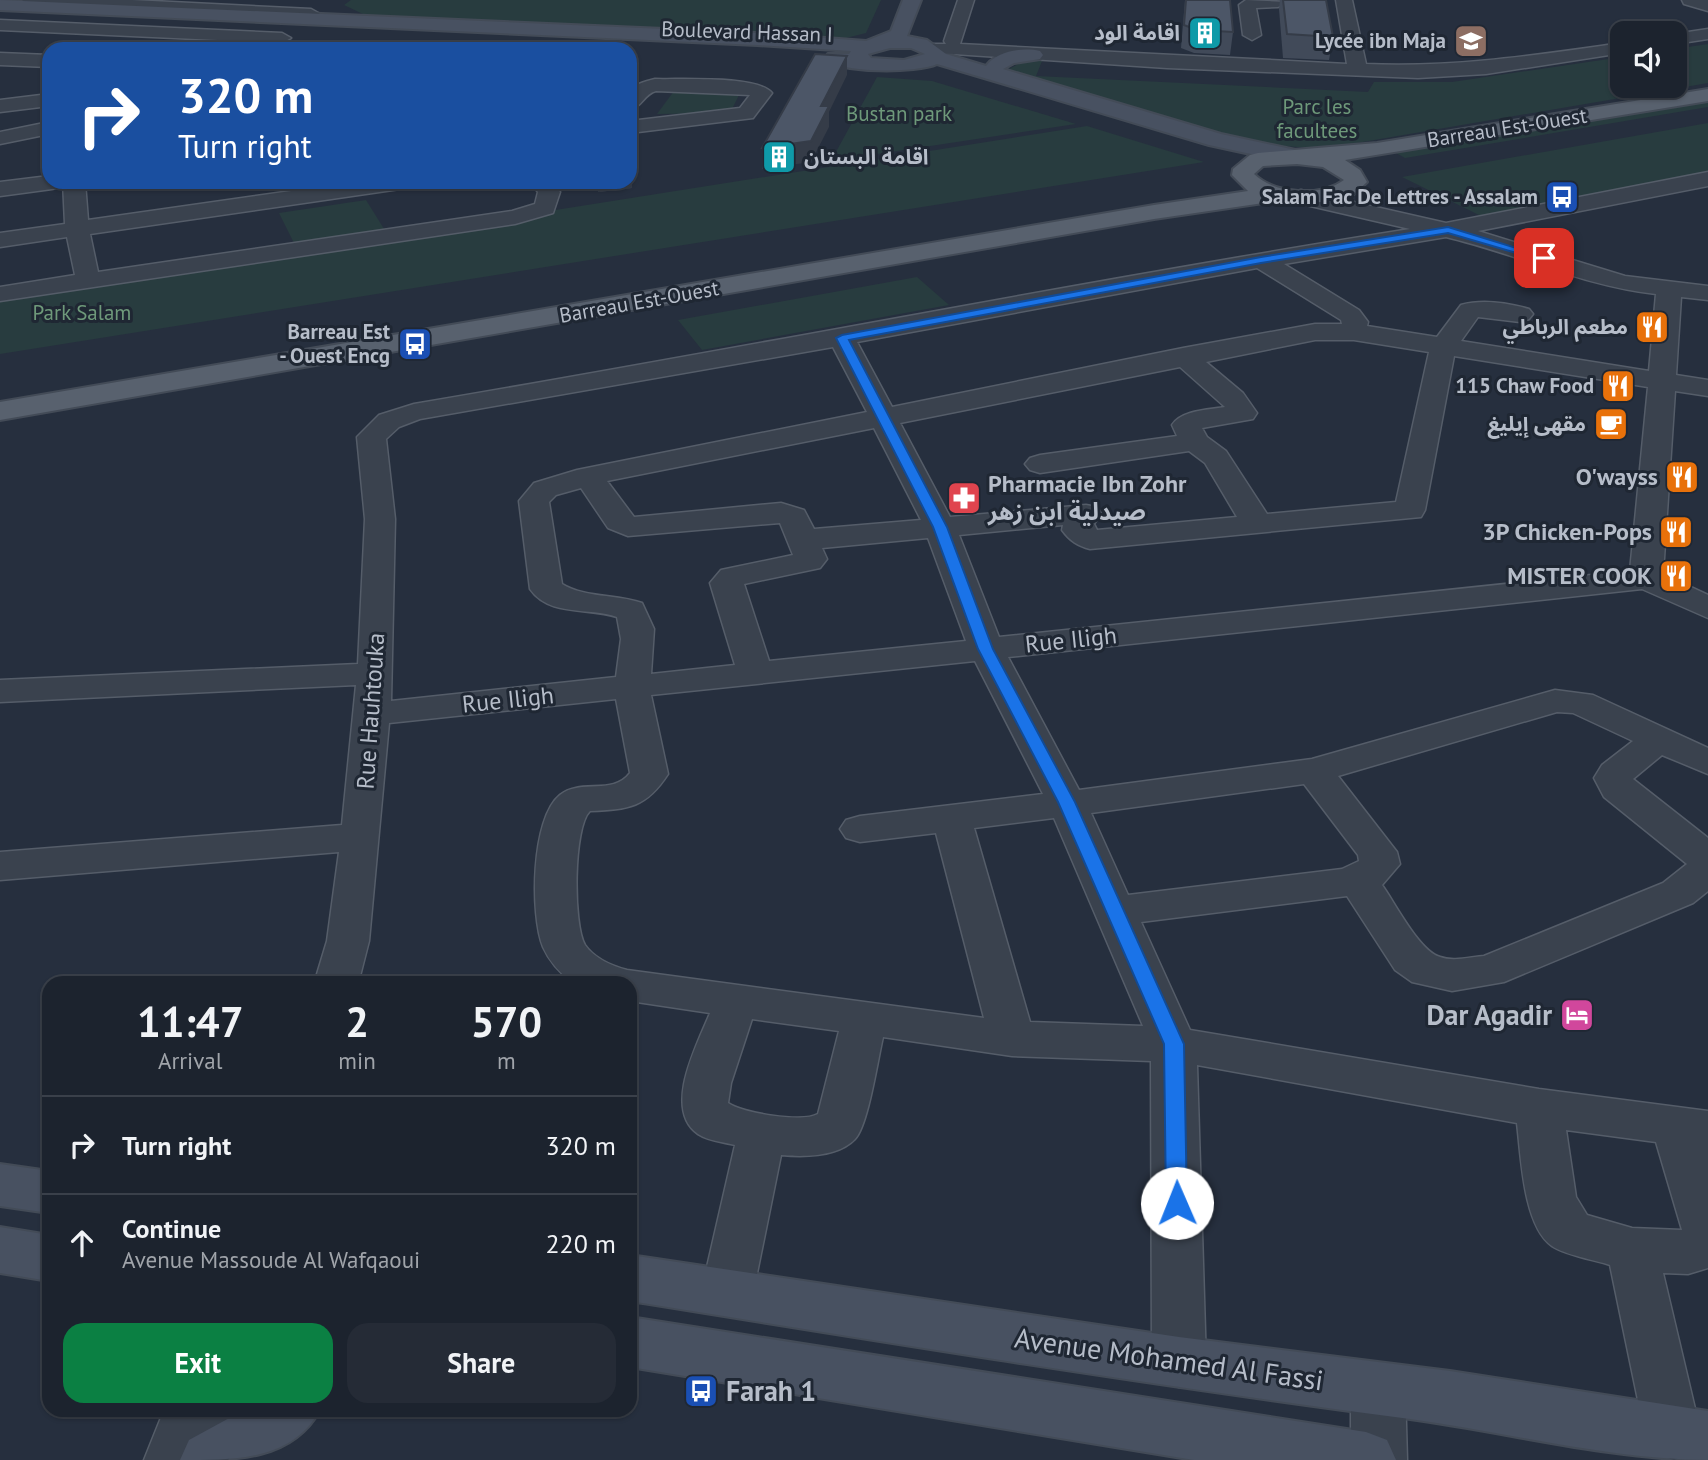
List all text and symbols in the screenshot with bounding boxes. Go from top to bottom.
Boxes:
building icon: اقامة الود [1186,14,1224,52]
street label: Boulevard Hassan I [661,15,833,48]
place label: اقامة الود [1094,19,1180,46]
map controls [1610,21,1687,98]
button: sound [1610,21,1687,98]
school or university icon: Lycée ibn Maja [1452,22,1490,60]
place label: Lycée ibn Maja [1315,27,1446,54]
text: 320 m [178,63,313,127]
icon: right [63,70,154,161]
park label: Parc les facultees [1277,93,1357,144]
park label: Bustan park [846,100,952,127]
street label: Barreau Est-Ouest [1425,102,1589,153]
text: Turn right [178,125,312,167]
building icon: اقامة البستان [760,138,798,176]
place label: اقامة البستان [804,143,929,170]
bus stop icon: Salam Fac De Lettres - Assalam [1543,178,1581,216]
place label: Salam Fac De Lettres - Assalam [1262,183,1538,210]
pin [1514,228,1574,288]
icon: arrive [1525,239,1563,277]
street label: Barreau Est-Ouest [557,274,721,329]
park label: Park Salam [33,299,131,326]
restaurant icon: مطعم الرباطي [1633,308,1671,346]
place label: مطعم الرباطي [1503,313,1628,344]
place label: Barreau Est - Ouest Encg [279,318,391,369]
bus stop icon: Barreau Est - Ouest Encg [396,325,434,363]
restaurant icon: 115 Chaw Food [1599,367,1637,405]
place label: 115 Chaw Food [1455,372,1594,399]
cafe icon: مقهى إيليغ [1592,405,1630,443]
place label: مقهى إيليغ [1488,410,1586,439]
restaurant icon: O'wayss [1663,458,1701,496]
place label: O'wayss [1576,461,1658,492]
place label: Pharmacie Ibn Zohr صيدلية ابن زهر [987,468,1187,527]
pharmacy icon: Pharmacie Ibn Zohr صيدلية ابن زهر [945,479,983,517]
restaurant icon: 3P Chicken-Pops [1657,513,1695,551]
place label: 3P Chicken-Pops [1482,516,1652,547]
restaurant icon: MISTER COOK [1657,557,1695,595]
place label: MISTER COOK [1507,560,1652,591]
street label: Rue Iligh [1024,619,1118,660]
street label: Rue Hauhtouka [350,632,391,790]
street label: Rue Iligh [461,679,555,720]
text: 11:47 [137,994,243,1049]
text: 2 [345,994,369,1049]
text: 570 [471,994,542,1049]
place label: Dar Agadir [1426,996,1552,1033]
hotel icon: Dar Agadir [1558,996,1596,1034]
text: Arrival [158,1046,222,1075]
text: min [338,1046,376,1075]
text: m [497,1046,516,1075]
icon: right [63,1126,101,1164]
text: Turn right [122,1129,231,1162]
text: 320 m [545,1129,616,1162]
position arrow [1140,1166,1214,1240]
text: Continue [122,1212,221,1245]
icon: ahead [63,1224,101,1262]
text: 220 m [545,1227,616,1260]
text: Avenue Massoude Al Wafqaoui [122,1245,420,1274]
street label: Avenue Mohamed Al Fassi [1012,1319,1326,1398]
button: Exit [63,1323,333,1403]
button: Share [347,1323,616,1403]
bus stop icon: Farah 1 [682,1372,720,1410]
place label: Farah 1 [726,1372,816,1409]

